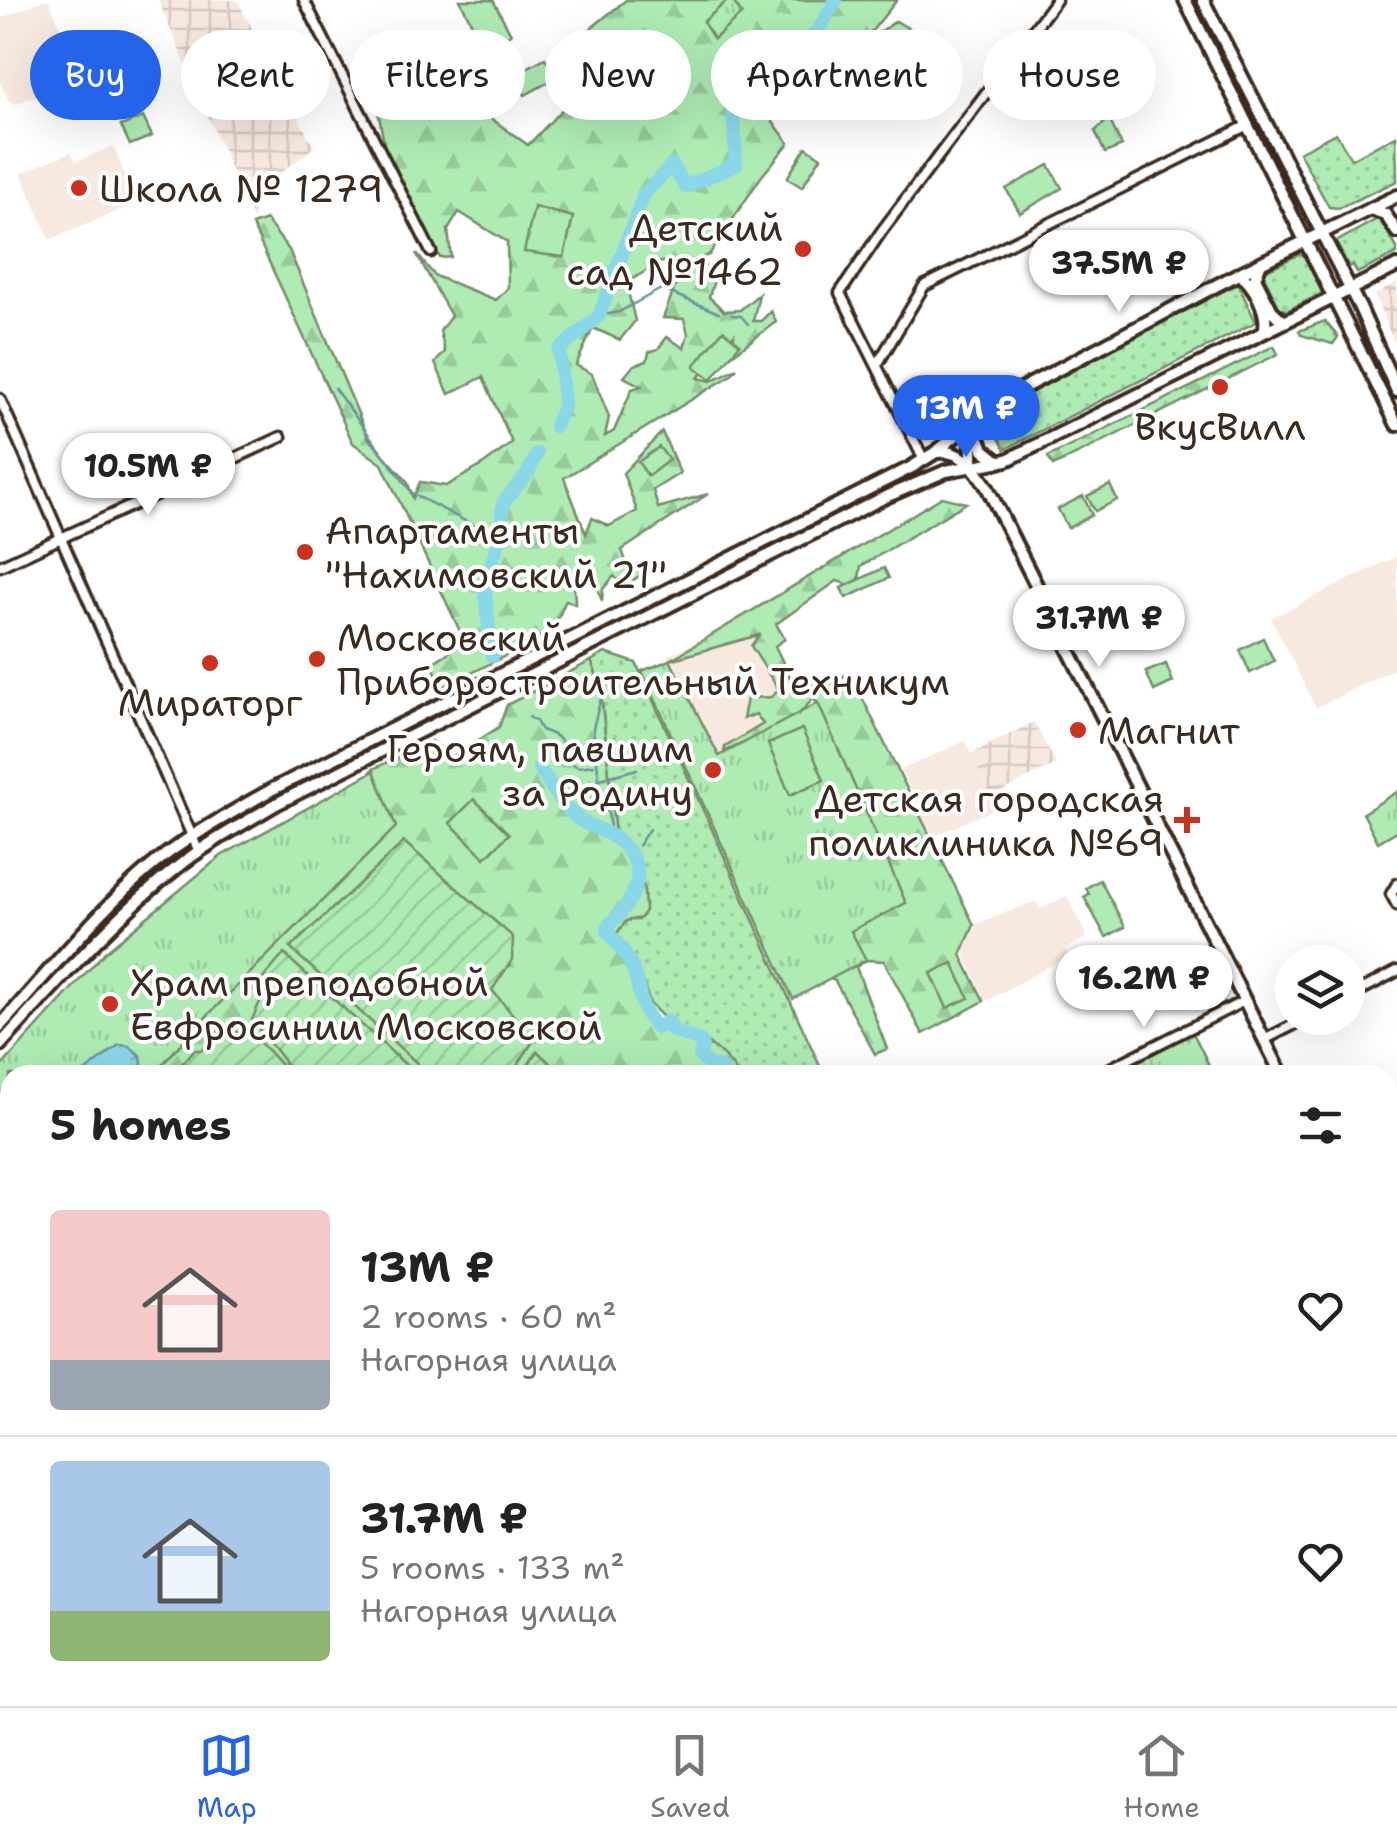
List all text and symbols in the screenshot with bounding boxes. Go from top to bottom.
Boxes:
chip: Buy [30,30,161,120]
chip: Rent [181,30,330,120]
chip: Filters [350,30,525,120]
chip: New [545,30,691,120]
chip: Apartment [711,30,963,120]
chip: House [983,30,1156,120]
place label: Школа № 1279 [99,163,384,214]
marker: Школа № 1279 [68,177,90,199]
place label: Детский сад №1462 [566,202,783,297]
pin: 37.5M ₽ [1027,230,1211,315]
marker: Детский сад №1462 [792,238,814,260]
text: 37.5M ₽ [1051,241,1187,284]
pin: 13M ₽ [896,375,1036,460]
marker: ВкусВилл [1209,376,1231,398]
text: 13M ₽ [915,386,1017,429]
place label: ВкусВилл [1134,401,1306,452]
pin: 10.5M ₽ [56,433,240,518]
text: 10.5M ₽ [83,444,213,487]
place label: Апартаменты "Нахимовский 21" [325,505,667,600]
marker: Апартаменты "Нахимовский 21" [294,541,316,563]
pin: 31.7M ₽ [1007,585,1191,670]
text: 31.7M ₽ [1035,596,1163,639]
place label: Московский Приборостроительный Техникум [337,612,950,707]
marker: Московский Приборостроительный Техникум [306,648,328,670]
marker: Мираторг [199,652,221,674]
place label: Мираторг [118,677,302,728]
place label: Магнит [1098,705,1240,756]
marker: Магнит [1067,719,1089,741]
place label: Героям, павшим за Родину [386,723,693,818]
marker: Героям, павшим за Родину [702,759,724,781]
place label: Детская городская поликлиника №69 [808,773,1164,868]
marker: Детская городская поликлиника №69 [1174,807,1200,833]
pin: 16.2M ₽ [1052,945,1236,1030]
map controls [1275,945,1365,1035]
button: layers [1275,945,1365,1035]
text: 16.2M ₽ [1078,956,1210,999]
place label: Храм преподобной Евфросинии Московской [130,957,602,1052]
marker: Храм преподобной Евфросинии Московской [99,993,121,1015]
text: 5 homes [50,1097,231,1153]
icon: filters [1293,1098,1348,1153]
text: 13M ₽ [360,1239,495,1295]
icon: home [130,1250,250,1370]
icon: heart [1293,1283,1348,1338]
text: 2 rooms · 60 m² [360,1295,617,1338]
text: Нагорная улица [360,1338,617,1381]
text: 31.7M ₽ [360,1490,528,1546]
icon: home [130,1501,250,1621]
icon: heart [1293,1534,1348,1589]
text: 5 rooms · 133 m² [360,1546,625,1589]
text: Нагорная улица [360,1589,617,1632]
tab: Map [197,1728,257,1826]
tab: Saved [650,1728,730,1826]
tab: Home [1123,1728,1200,1826]

